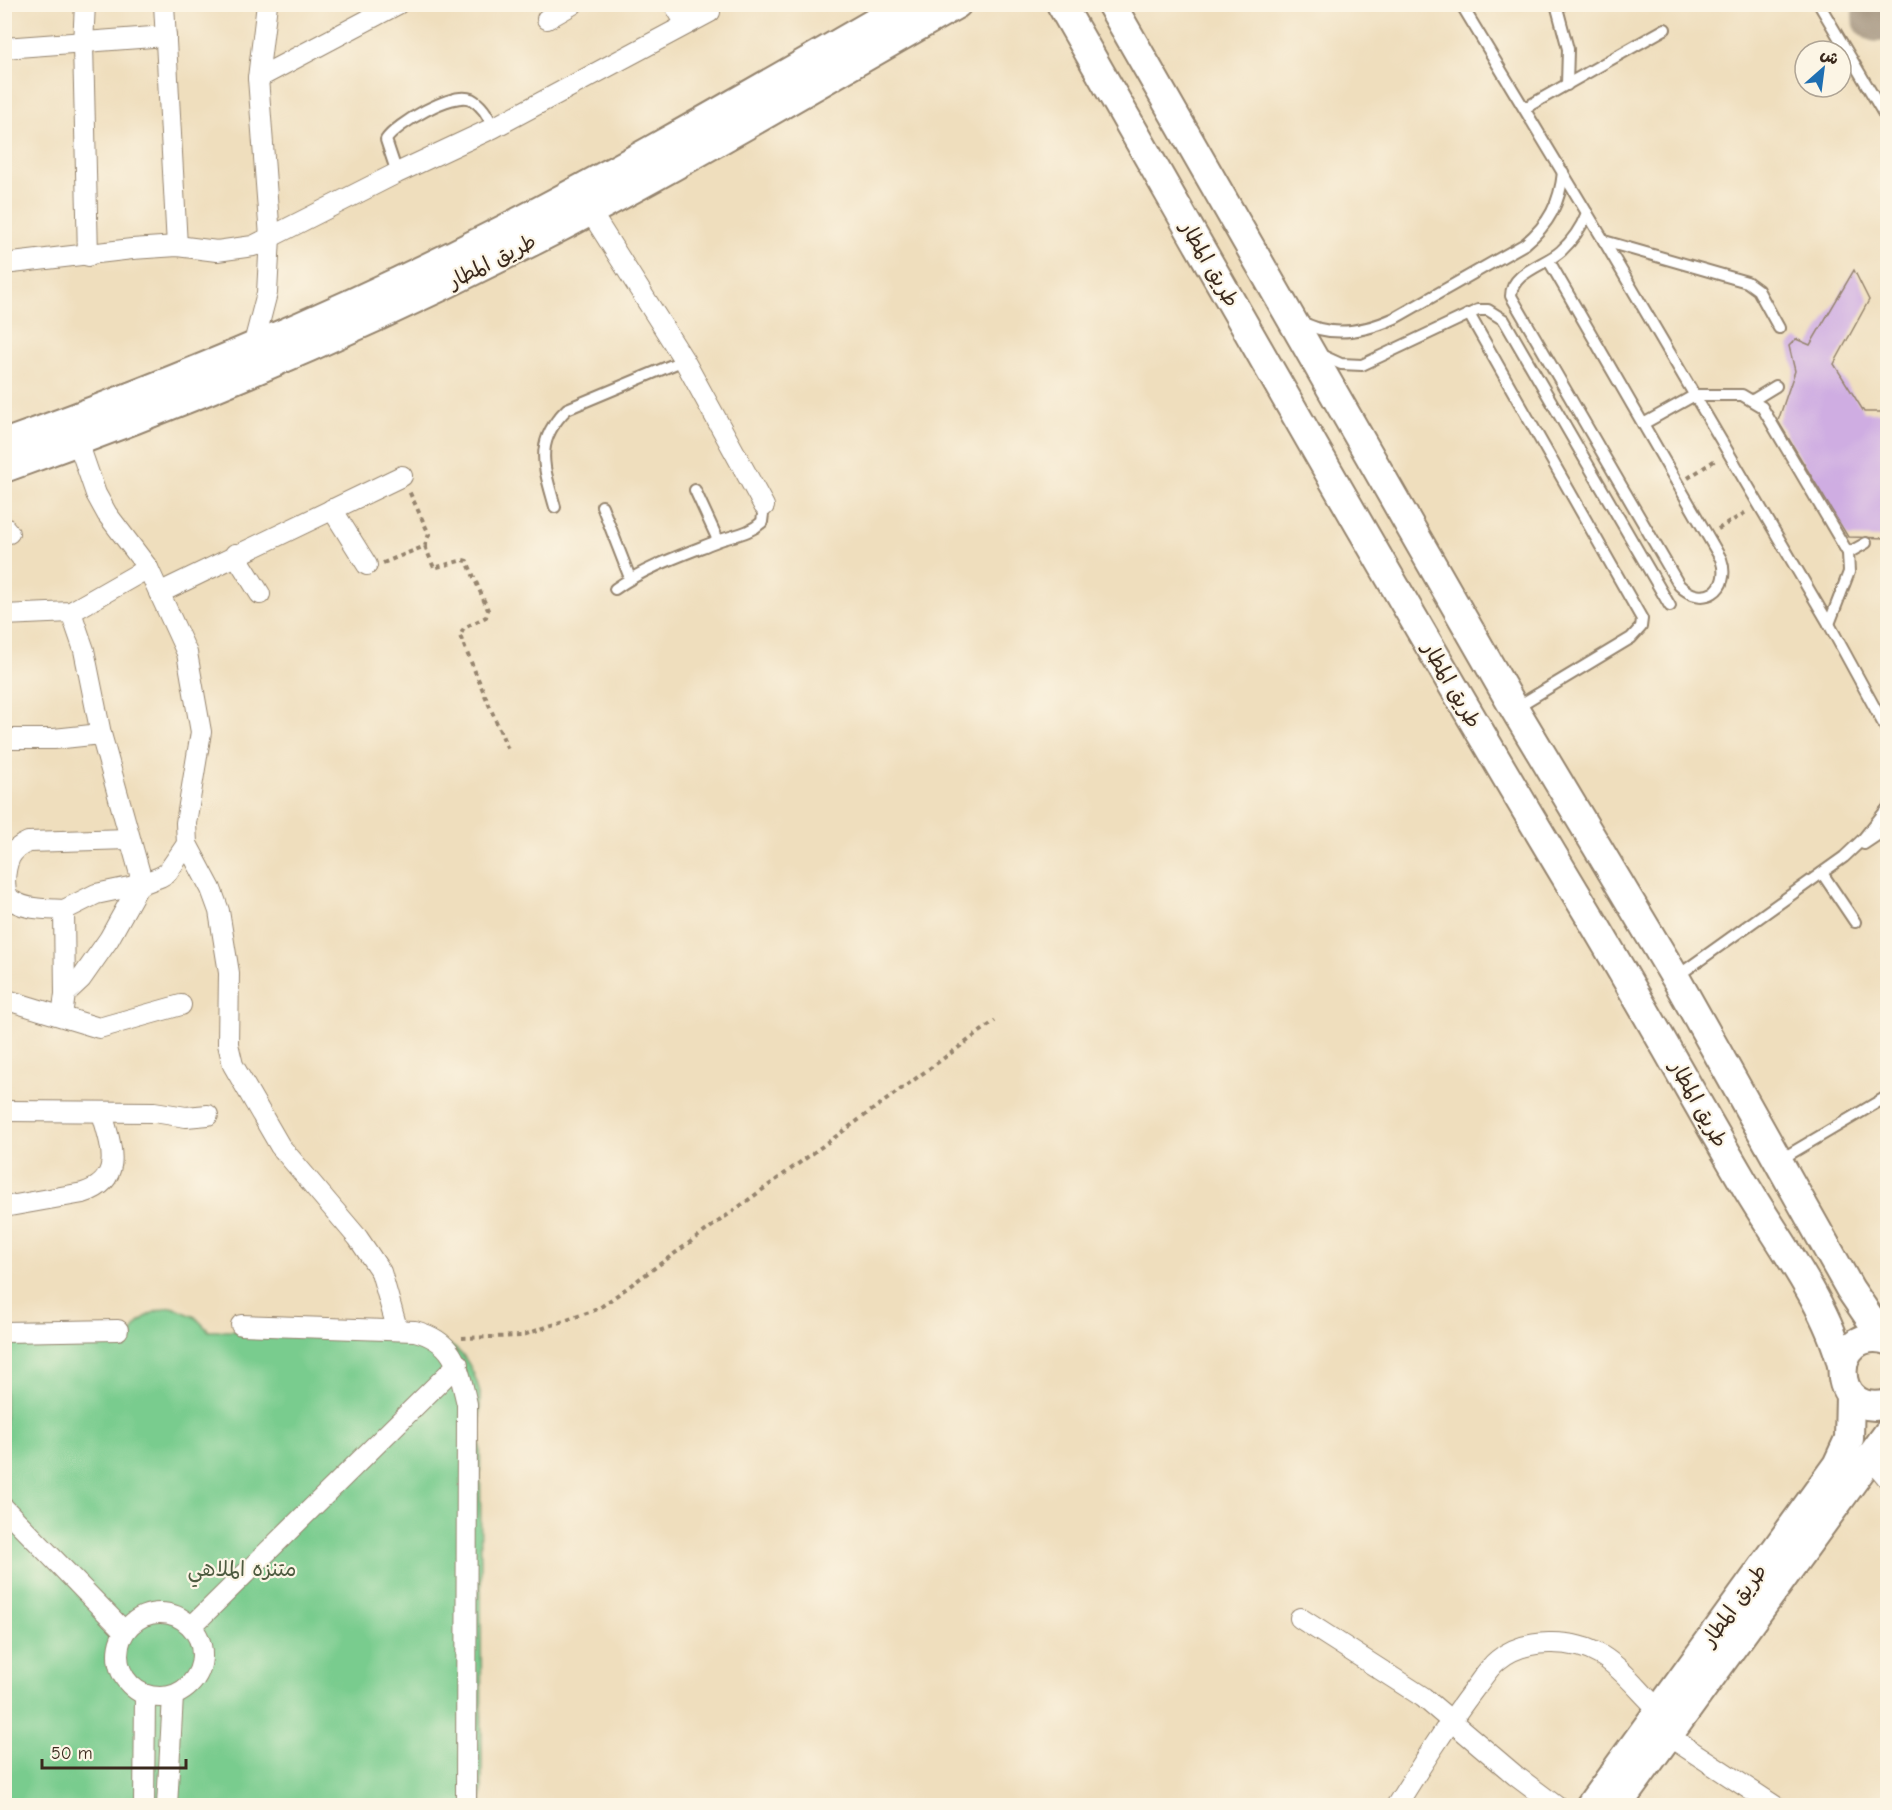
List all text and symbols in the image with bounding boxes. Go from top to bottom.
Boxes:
north arrow [1793,39,1853,99]
text: ش [1818,45,1842,69]
street label: طريق المطار [1175,215,1244,311]
street label: طريق المطار [442,229,540,294]
street label: طريق المطار [1417,636,1486,732]
street label: طريق المطار [1664,1055,1733,1151]
park label: متنزه الملاهي [188,1557,297,1588]
street label: طريق المطار [1695,1559,1772,1652]
scale bar [42,1732,186,1770]
text: 50 m [51,1743,93,1764]

